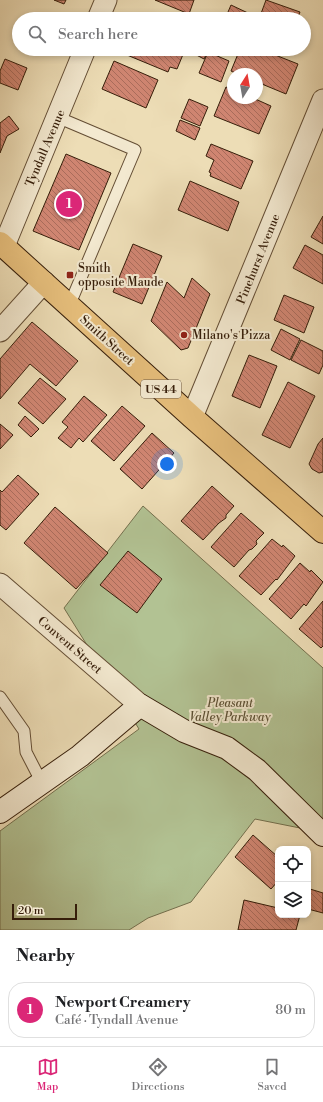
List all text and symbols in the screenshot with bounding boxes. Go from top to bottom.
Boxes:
search box [12,12,311,56]
icon: search [26,23,48,45]
text: Search here [58,25,138,44]
north arrow [227,68,263,104]
street label: Tyndall Avenue [22,107,68,189]
pin: 1 [56,189,82,219]
street label: Pinehurst Avenue [233,212,283,307]
place label: Smith opposite Maude [78,261,164,290]
marker: Smith opposite Maude [65,270,75,280]
street label: Smith Street [76,312,137,369]
place label: Milano's Pizza [192,328,271,343]
marker: Milano's Pizza [179,330,189,340]
road number: US 44 [141,380,181,398]
your location [157,454,177,474]
street label: Convent Street [34,613,105,678]
park label: Pleasant Valley Parkway [189,696,271,725]
map controls [275,846,311,918]
button: locate [275,846,311,882]
button: layers [275,882,311,918]
scale bar [12,902,77,921]
text: 20 m [18,904,43,918]
text: Nearby [16,945,75,967]
text: Newport Creamery [55,993,191,1012]
text: 1 [27,1002,33,1018]
text: 80 m [275,1002,306,1018]
text: Café · Tyndall Avenue [55,1012,178,1028]
tab: Map [37,1056,59,1094]
tab: Directions [132,1056,185,1094]
tab: Saved [258,1056,286,1094]

